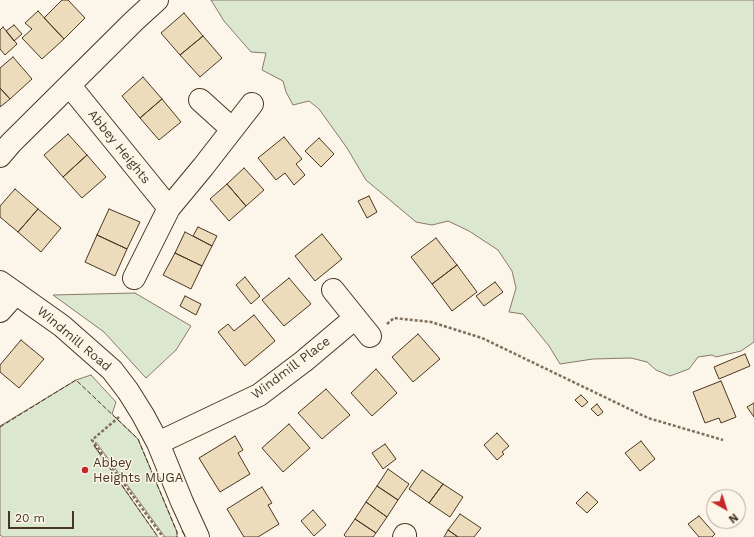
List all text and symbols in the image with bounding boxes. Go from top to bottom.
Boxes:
street label: Abbey Heights [84,107,154,187]
street label: Windmill Road [34,303,114,375]
street label: Windmill Place [249,333,333,403]
place label: Abbey Heights MUGA [93,455,183,486]
marker: Abbey Heights MUGA [80,465,90,475]
north arrow [706,489,746,529]
scale bar [10,503,76,529]
text: N [726,510,740,526]
text: 20 m [15,511,45,525]

